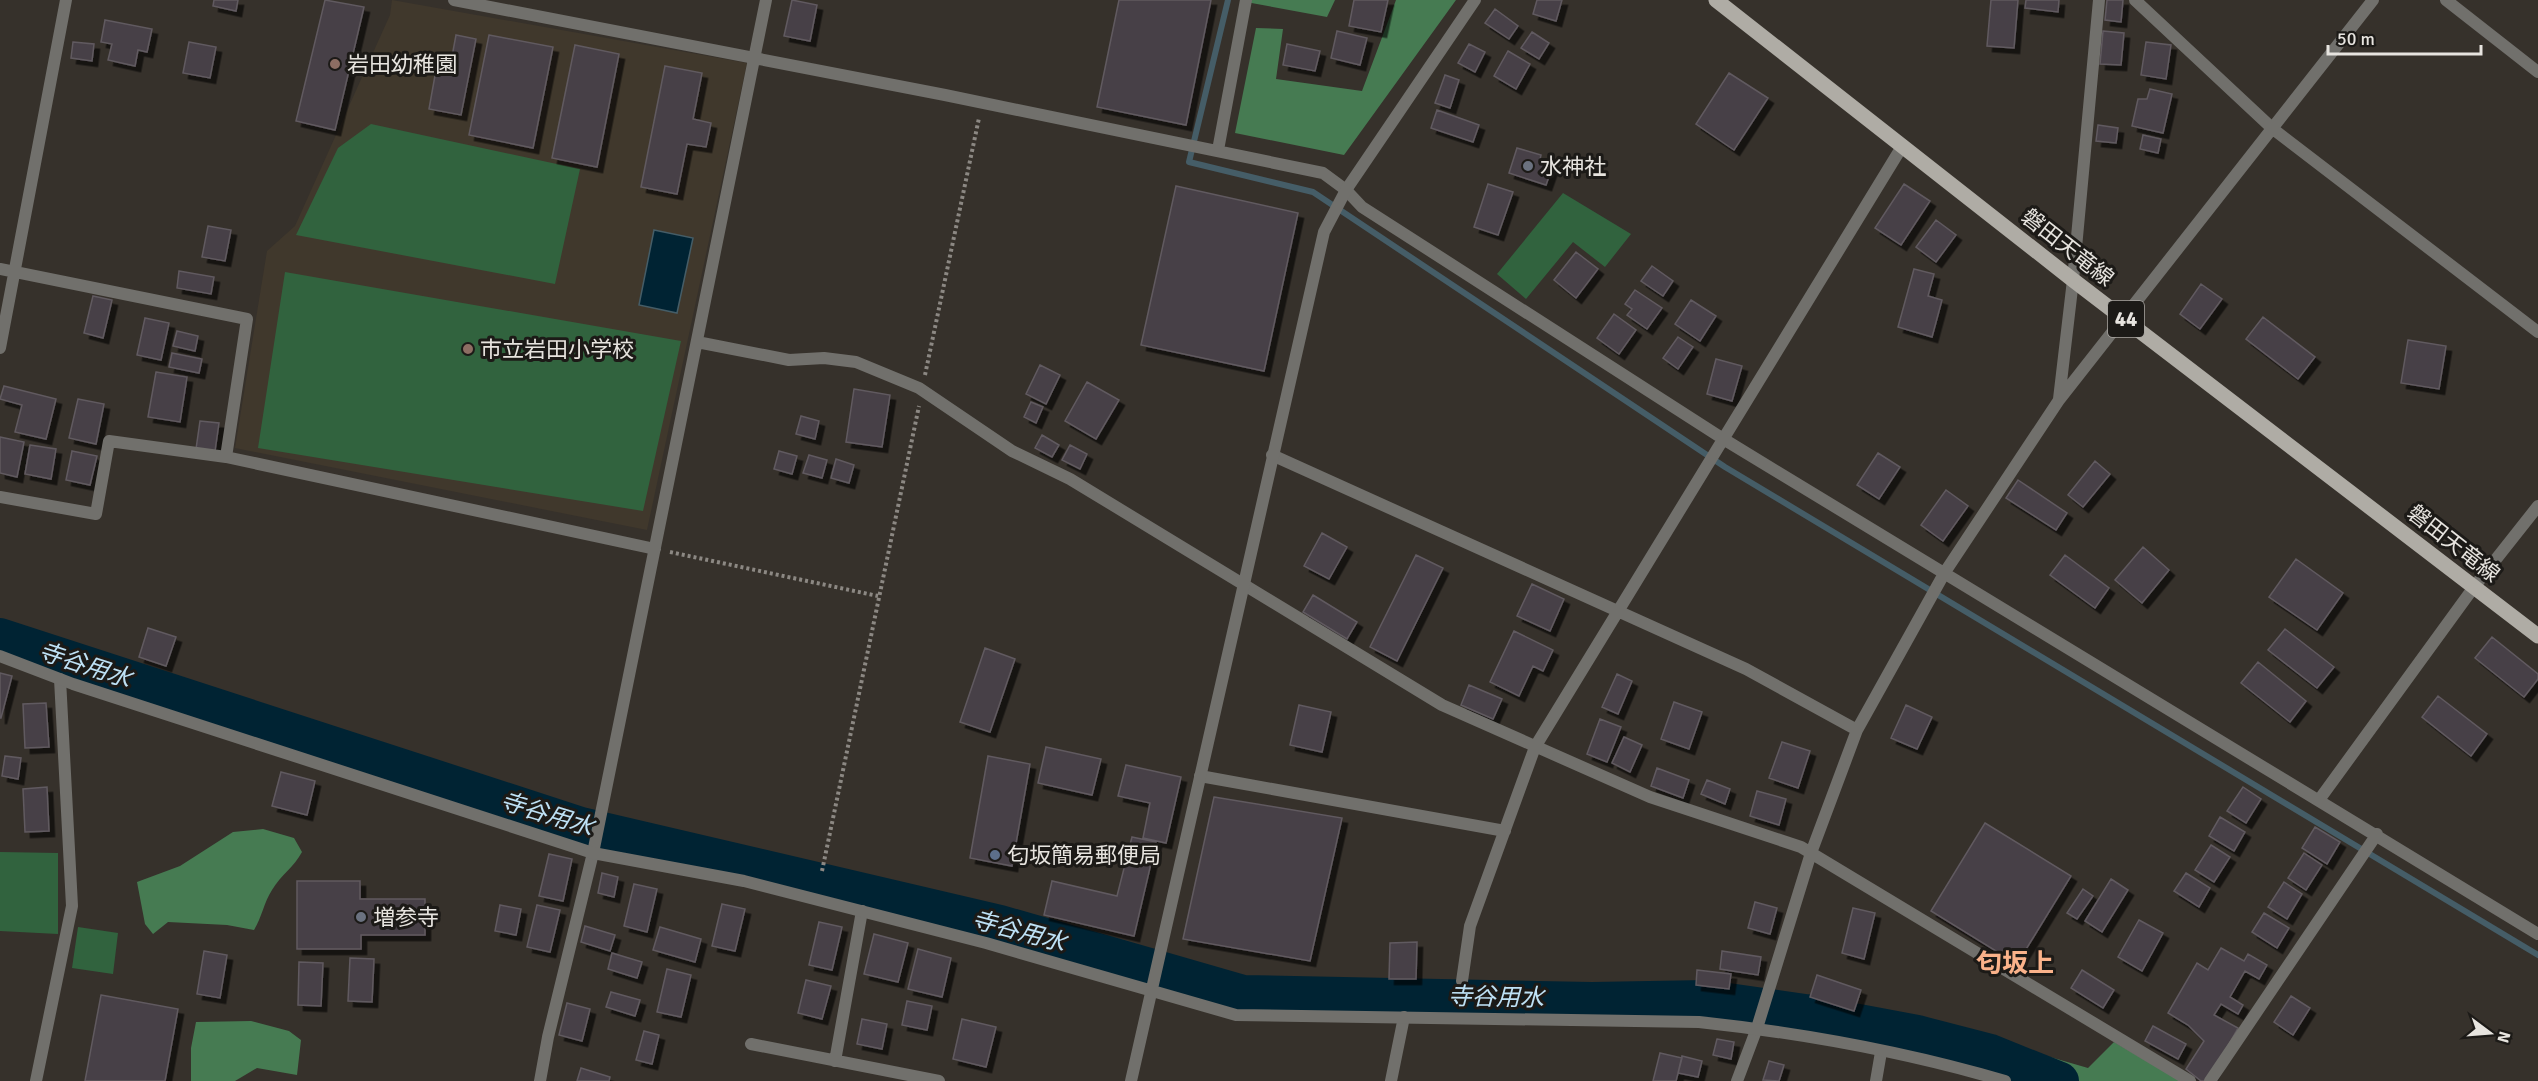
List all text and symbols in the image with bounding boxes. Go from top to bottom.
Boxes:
scale bar [2328,18,2481,56]
text: 50 m [2337,28,2375,50]
place label: 岩田幼稚園 [347,51,457,78]
marker: 岩田幼稚園 [328,57,342,71]
place label: 水神社 [1540,153,1606,180]
marker: 水神社 [1521,159,1535,173]
street label: 磐田天竜線 [2016,203,2119,292]
road number: 44 [2108,301,2144,337]
place label: 市立岩田小学校 [480,336,634,363]
marker: 市立岩田小学校 [461,342,475,356]
street label: 磐田天竜線 [2402,499,2505,588]
water label: 寺谷用水 [35,636,138,695]
water label: 寺谷用水 [497,786,600,843]
place label: 匂坂簡易郵便局 [1007,842,1161,869]
marker: 匂坂簡易郵便局 [988,848,1002,862]
place label: 増参寺 [373,904,439,931]
water label: 寺谷用水 [969,904,1072,959]
marker: 増参寺 [354,910,368,924]
district label: 匂坂上 [1976,948,2054,980]
water label: 寺谷用水 [1448,981,1547,1013]
north arrow [2460,1003,2520,1063]
text: N [2492,1029,2515,1045]

